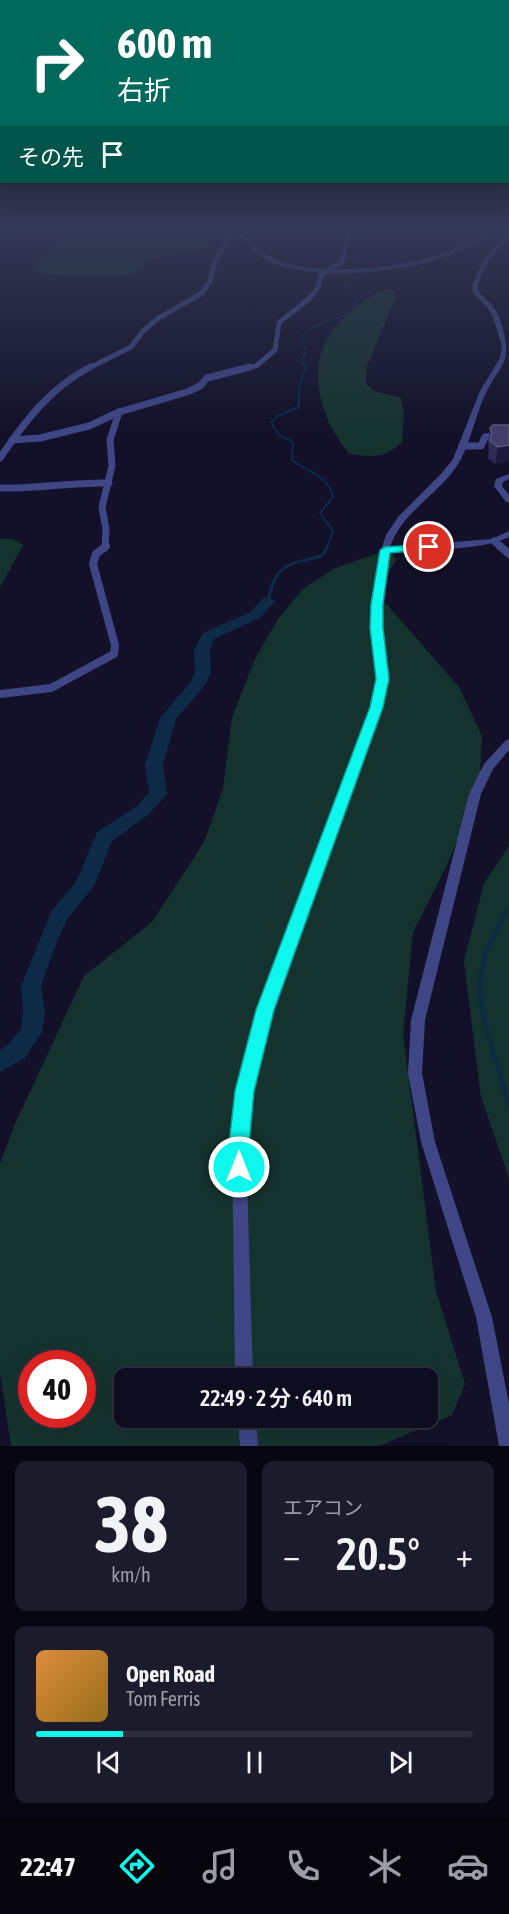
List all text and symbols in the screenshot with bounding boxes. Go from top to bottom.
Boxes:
text: 600 m [117,19,212,67]
icon: right [18,24,96,102]
text: 右折 [117,75,171,106]
icon: arrive [96,138,129,171]
text: その先 [18,144,84,170]
pin [403,521,454,572]
icon: arrive [412,530,445,563]
position arrow [207,1135,271,1199]
speed limit sign: 40 [18,1350,96,1428]
text: 22:49 · 2 分 · 640 m [200,1385,352,1411]
text: 38 [94,1479,168,1569]
text: エアコン [283,1496,363,1519]
text: 20.5° [336,1528,420,1580]
text: − [283,1536,300,1574]
text: + [456,1536,473,1574]
text: km/h [111,1563,151,1586]
text: Open Road [126,1661,215,1687]
text: Tom Ferris [126,1687,200,1710]
icon: previous [92,1746,125,1779]
icon: pause [238,1746,271,1779]
icon: next [384,1746,417,1779]
icon: directions [116,1845,158,1887]
icon: music [199,1845,241,1887]
icon: phone [282,1845,324,1887]
icon: climate [364,1845,406,1887]
icon: car [447,1845,489,1887]
text: 22:47 [20,1851,76,1882]

